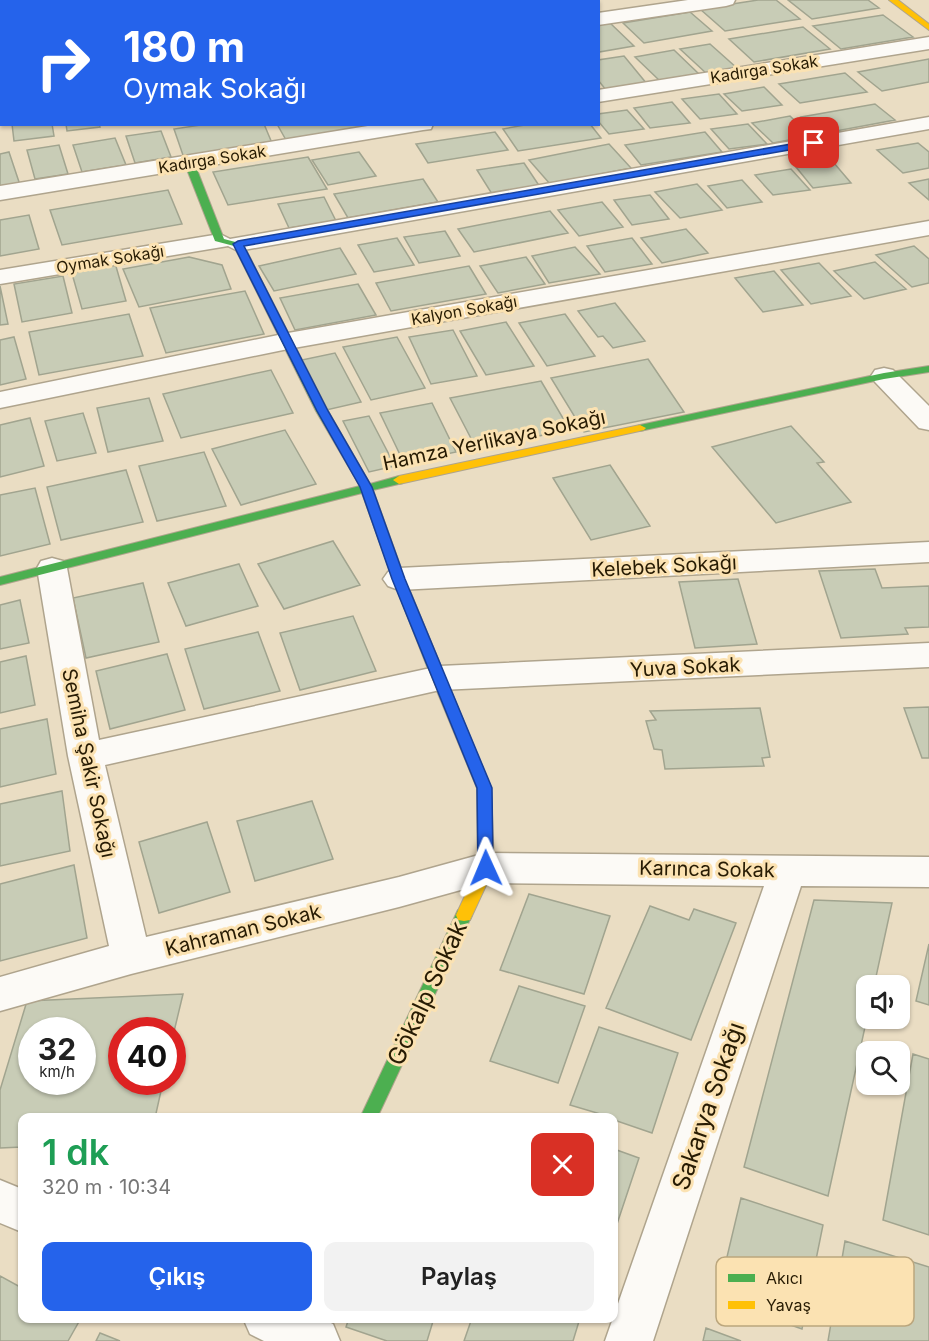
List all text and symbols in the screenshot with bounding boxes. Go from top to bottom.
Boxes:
text: 180 m [123,21,245,72]
icon: right [24,24,102,102]
street label: Kadırga Sokak [709,51,820,87]
text: Oymak Sokağı [123,72,307,105]
pin [788,117,839,168]
icon: arrive [797,126,830,159]
street label: Kadırga Sokak [157,141,268,177]
street label: Oymak Sokağı [55,241,165,277]
street label: Kalyon Sokağı [409,291,519,329]
street label: Hamza Yerlikaya Sokağı [381,405,607,475]
street label: Kelebek Sokağı [591,550,737,582]
street label: Yuva Sokak [629,652,741,682]
street label: Semiha Şakir Sokağı [57,666,121,860]
position arrow [454,836,518,900]
street label: Karınca Sokak [639,856,775,882]
street label: Kahraman Sokak [163,899,323,961]
street label: Gökalp Sokak [381,916,473,1070]
map controls [856,975,910,1095]
button: sound [856,975,910,1029]
speed limit sign: 40 [108,1017,186,1095]
street label: Sakarya Sokağı [666,1018,750,1194]
text: 32 [38,1031,76,1067]
button: search [856,1041,910,1095]
text: km/h [39,1062,75,1081]
text: 1 dk [42,1130,109,1174]
button: close [531,1133,594,1196]
text: 320 m · 10:34 [42,1175,171,1199]
button: Çıkış [42,1242,312,1311]
button: Paylaş [324,1242,594,1311]
legend [716,1257,914,1326]
text: Akıcı [766,1268,803,1288]
text: Yavaş [766,1295,811,1315]

